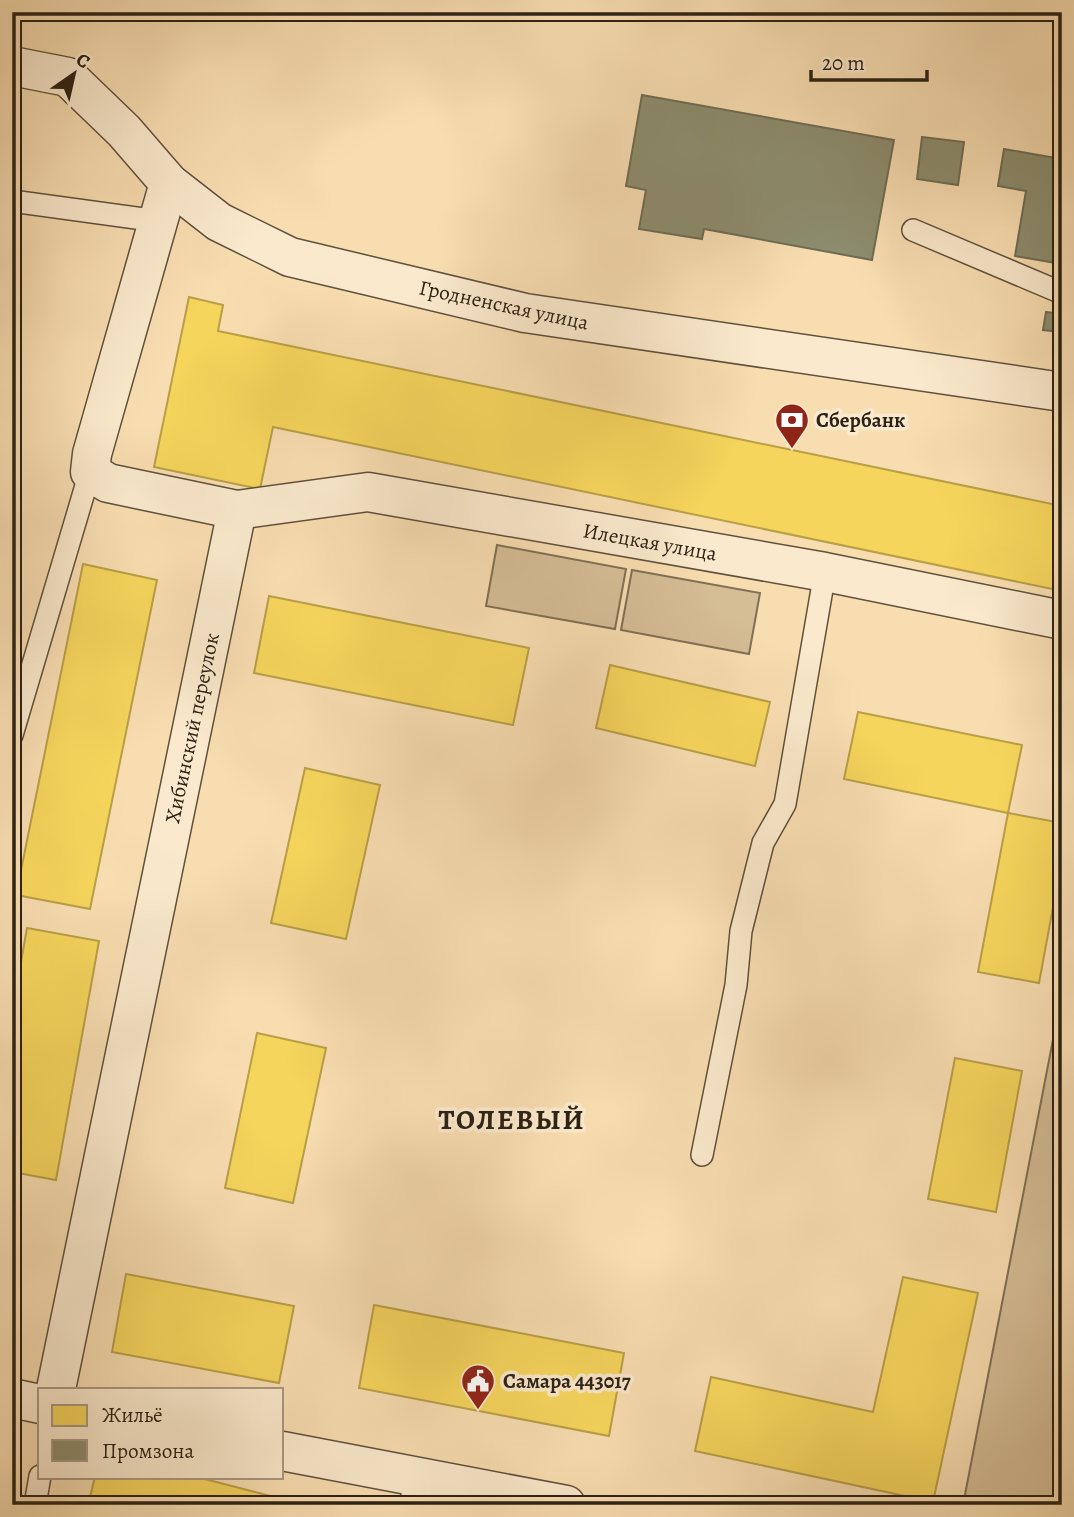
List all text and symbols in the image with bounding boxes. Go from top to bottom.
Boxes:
north arrow [38,38,108,108]
scale bar [811,38,927,82]
text: С [71,47,95,75]
text: 20 m [822,49,865,77]
street label: Гродненская улица [417,273,592,337]
bank icon: Сбербанк [773,401,811,450]
place label: Сбербанк [816,406,905,434]
street label: Илецкая улица [581,516,720,568]
street label: Хибинский переулок [158,630,226,826]
district label: ТОЛЕВЫЙ [438,1101,586,1139]
public building icon: Самара 443017 [459,1362,497,1411]
place label: Самара 443017 [503,1367,631,1395]
legend [38,1388,284,1478]
text: Жильё [102,1401,163,1429]
text: Промзона [102,1437,195,1465]

